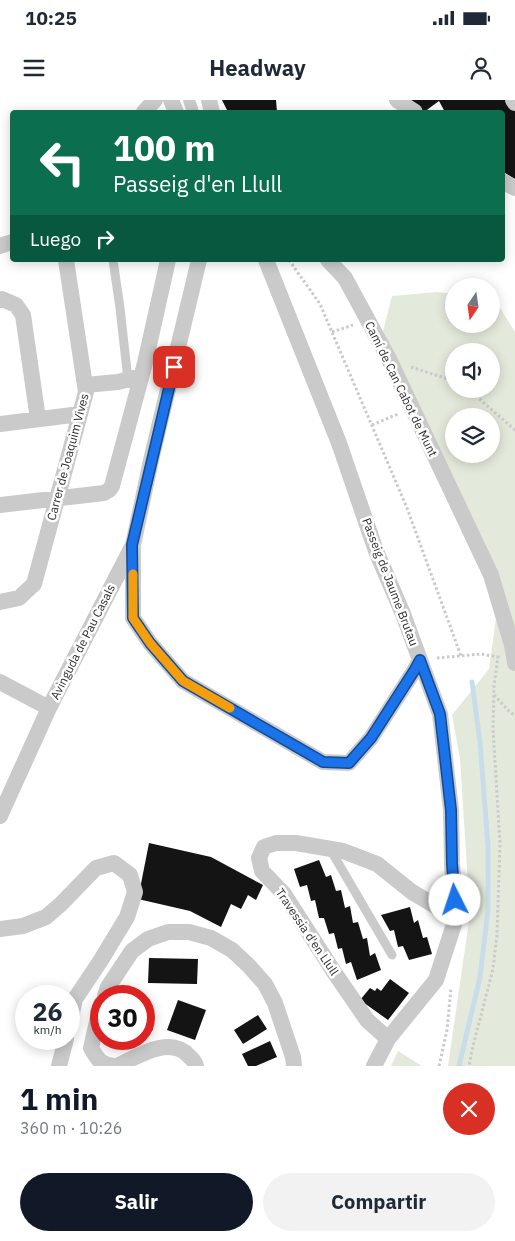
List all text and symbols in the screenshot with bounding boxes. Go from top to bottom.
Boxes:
text: 10:25 [25,6,77,30]
text: Headway [209,53,306,82]
icon: menu [20,54,48,82]
icon: person [467,54,495,82]
text: 100 m [113,125,216,171]
icon: left [30,130,95,195]
text: Passeig d'en Llull [113,169,282,198]
icon: right [91,225,119,253]
text: Luego [30,227,81,251]
north arrow [445,278,500,332]
map controls [445,278,500,463]
street label: Camí de Can Cabot de Munt [362,319,441,459]
button: sound [445,343,500,398]
pin [153,346,195,388]
icon: arrive [160,353,188,381]
street label: Carrer de Joaquim Vives [43,392,92,522]
button: layers [445,408,500,463]
street label: Passeig de Jaume Brutau [359,516,422,648]
street label: Avinguda de Pau Casals [47,582,118,702]
position arrow [428,873,480,925]
street label: Travessia d'en Llull [273,885,342,978]
speed limit sign: 30 [90,985,155,1050]
text: 26 [32,995,63,1028]
text: km/h [33,1022,62,1037]
text: 1 min [20,1079,98,1118]
button: close [443,1083,495,1135]
text: 360 m · 10:26 [20,1118,122,1138]
button: Salir [20,1173,253,1231]
button: Compartir [263,1173,495,1231]

